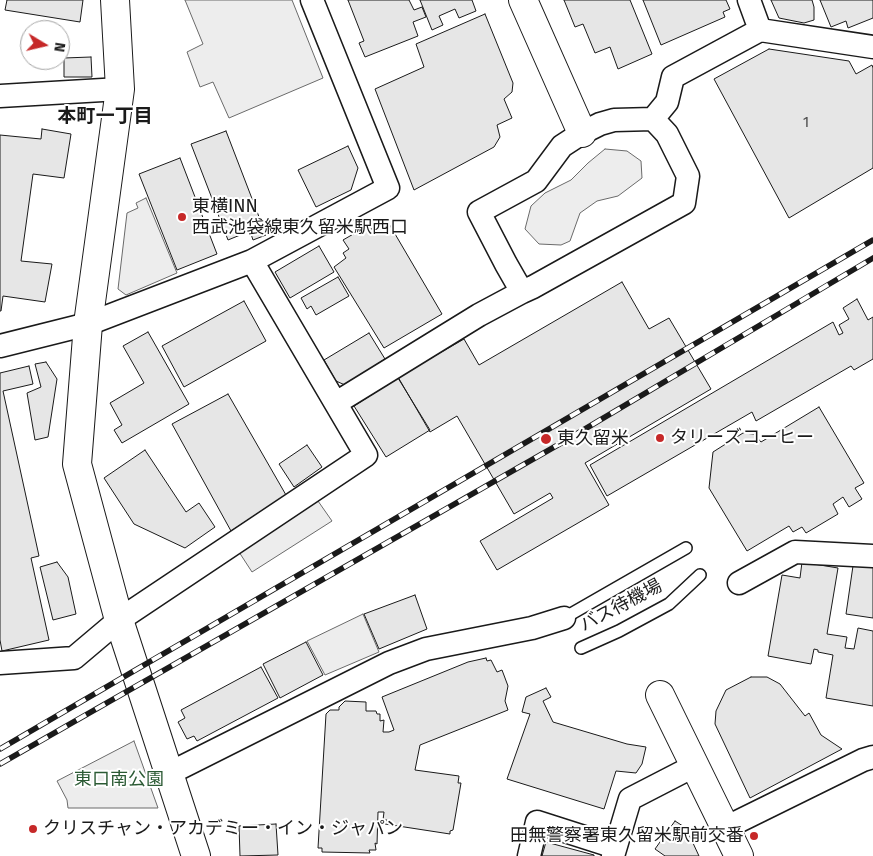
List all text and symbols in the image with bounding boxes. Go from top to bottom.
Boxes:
north arrow [20,20,70,70]
text: N [50,41,68,53]
district label: 本町一丁目 [58,106,152,128]
house number: 1 [803,114,809,132]
place label: 東横INN 西武池袋線東久留米駅西口 [192,196,408,238]
marker: 東横INN 西武池袋線東久留米駅西口 [176,211,188,223]
place label: タリーズコーヒー [670,427,814,449]
place label: 東久留米 [557,428,629,450]
marker: 東久留米 [539,432,553,446]
marker: タリーズコーヒー [654,432,666,444]
street label: バス待機場 [576,575,666,637]
park label: 東口南公園 [74,769,164,791]
place label: クリスチャン・アカデミー・イン・ジャパン [43,818,403,840]
marker: クリスチャン・アカデミー・イン・ジャパン [27,823,39,835]
place label: 田無警察署東久留米駅前交番 [510,825,744,847]
marker: 田無警察署東久留米駅前交番 [748,830,760,842]

